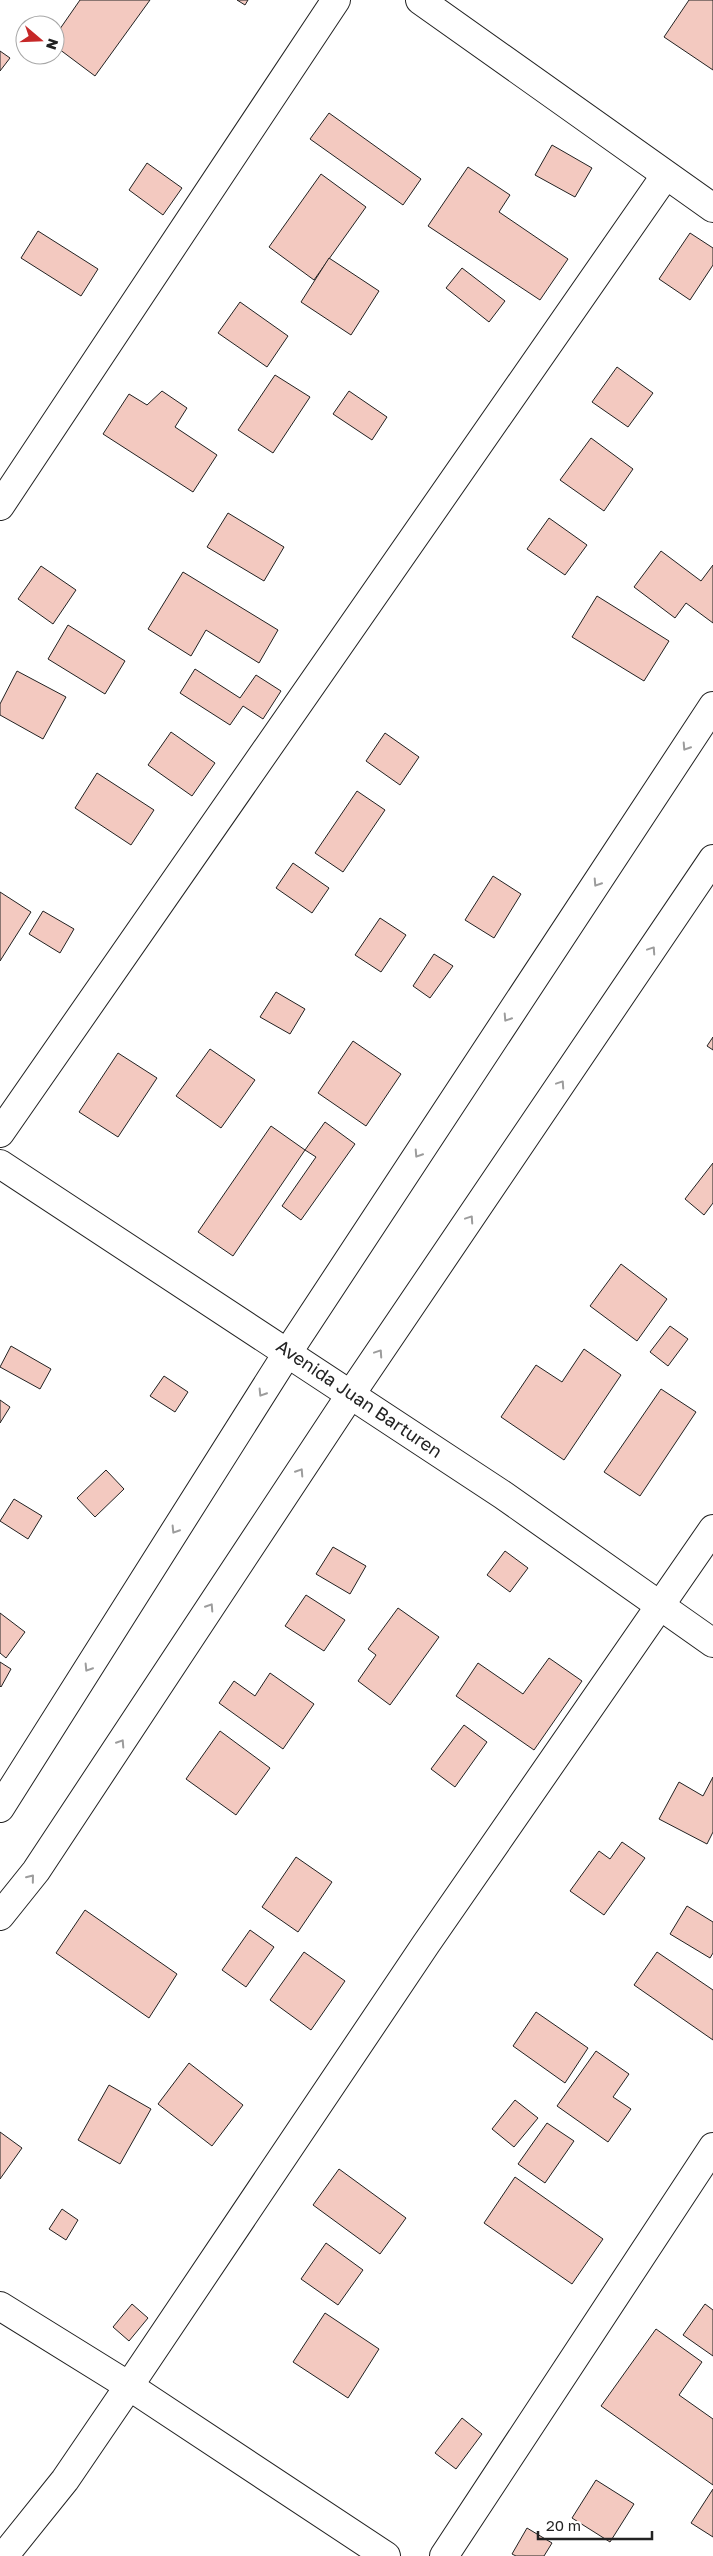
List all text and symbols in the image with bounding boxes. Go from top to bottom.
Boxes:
north arrow [15,15,65,65]
text: N [43,37,63,52]
one-way arrow [683,741,692,751]
one-way arrow [594,877,603,886]
one-way arrow [646,946,655,955]
one-way arrow [504,1013,514,1022]
one-way arrow [555,1080,564,1090]
one-way arrow [415,1148,424,1158]
one-way arrow [464,1215,473,1224]
street label: Avenida Juan Barturen [272,1334,447,1462]
one-way arrow [373,1350,382,1359]
one-way arrow [259,1387,268,1397]
one-way arrow [294,1468,303,1478]
one-way arrow [172,1525,182,1534]
one-way arrow [204,1604,213,1613]
one-way arrow [85,1662,95,1671]
one-way arrow [115,1739,124,1749]
one-way arrow [25,1875,33,1884]
scale bar [538,2508,652,2540]
text: 20 m [546,2516,581,2534]

